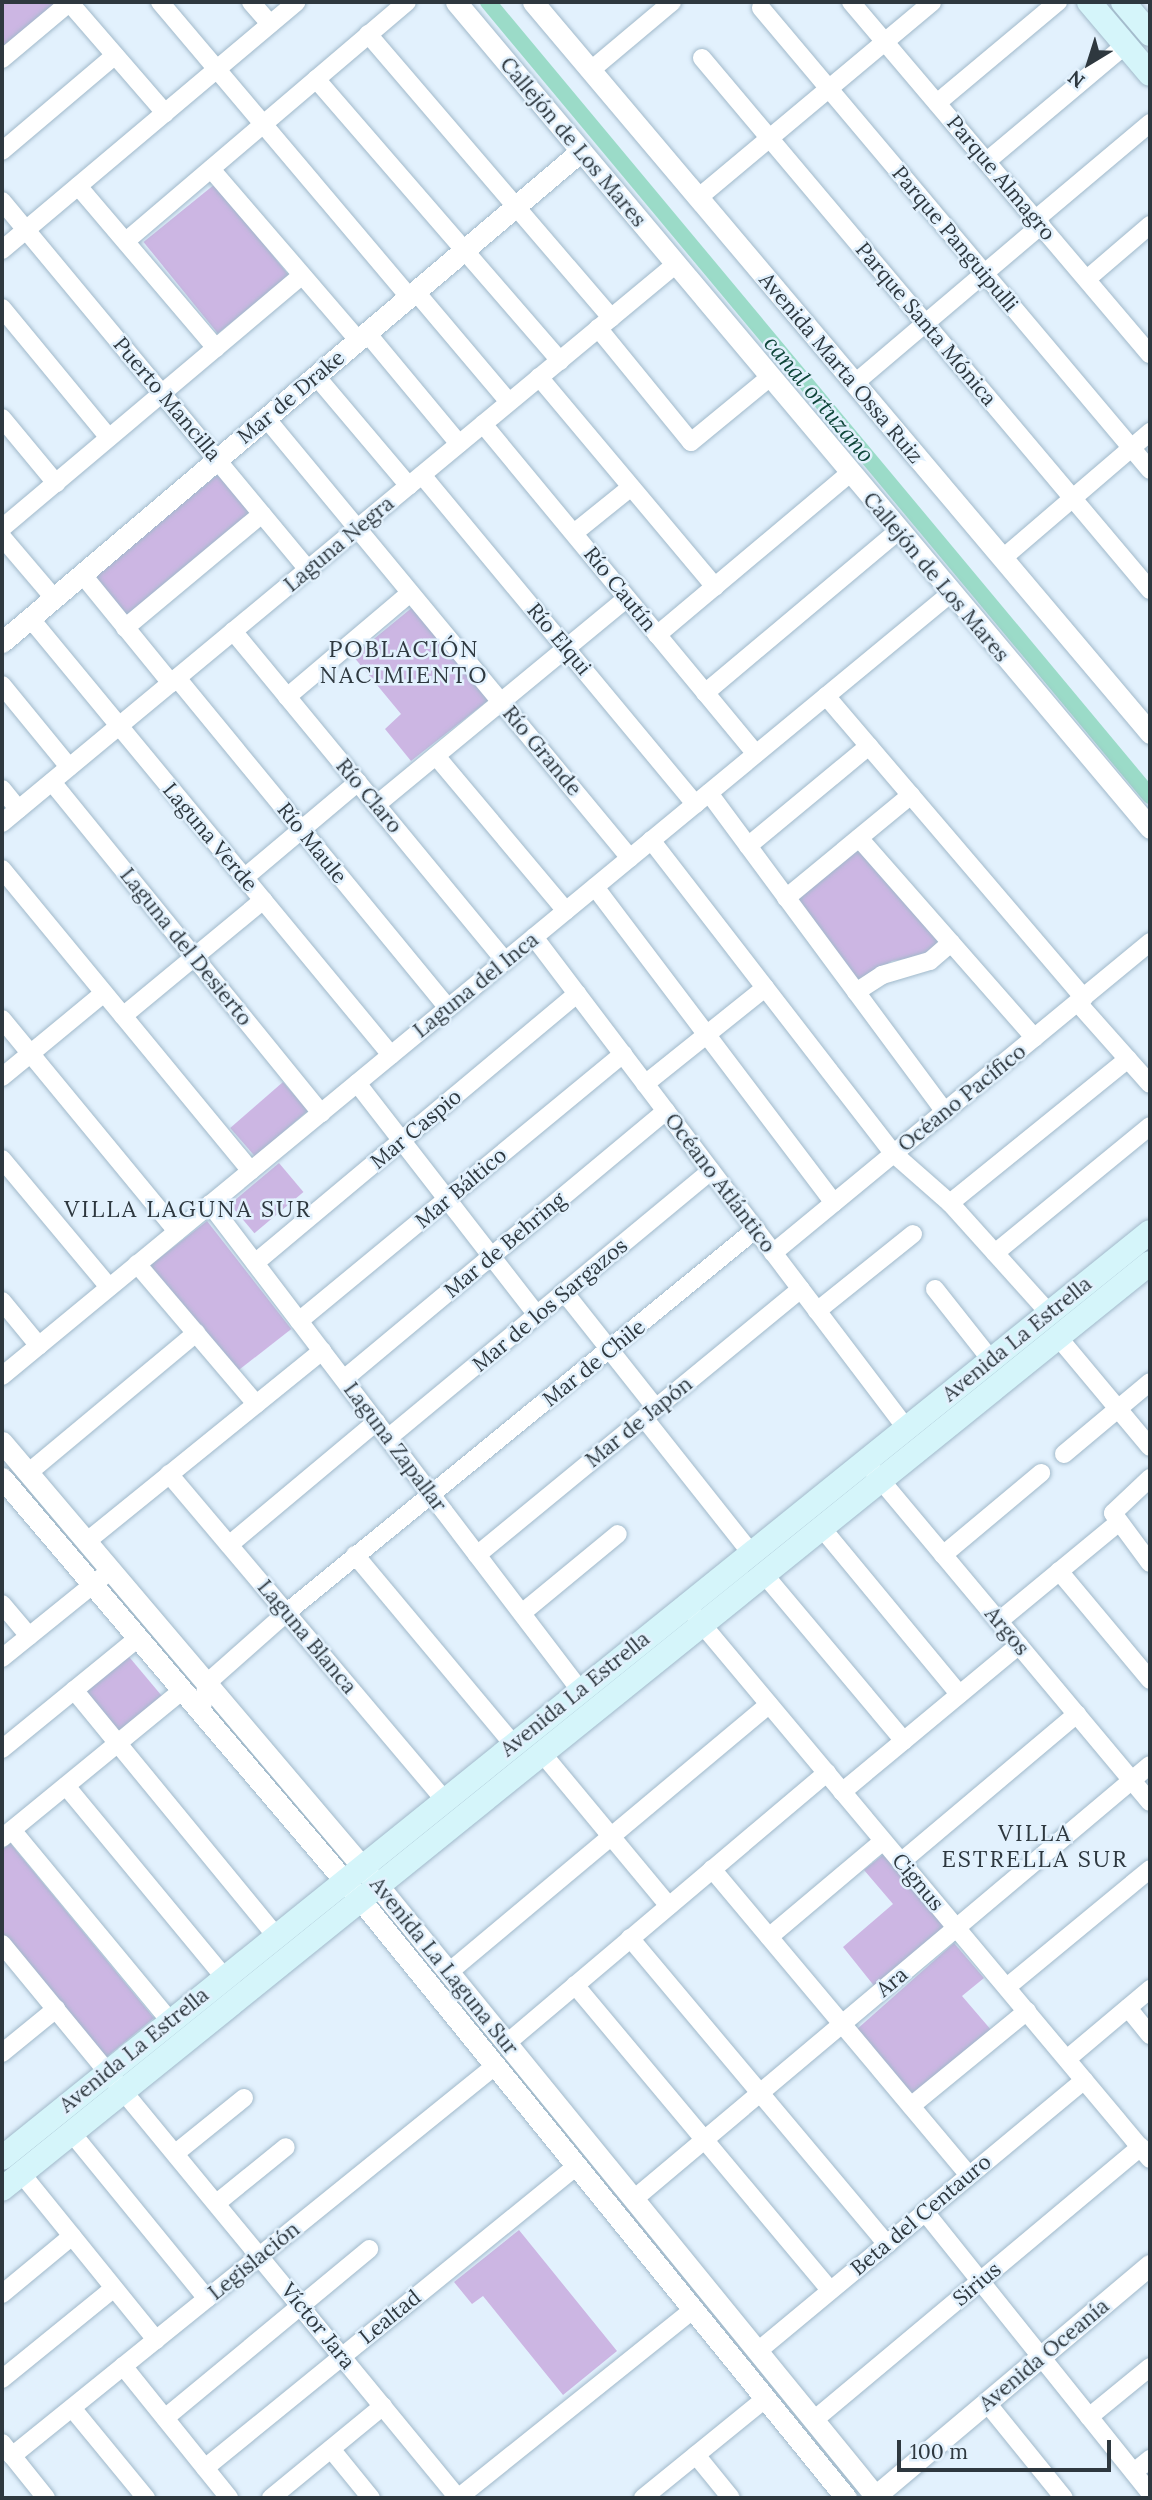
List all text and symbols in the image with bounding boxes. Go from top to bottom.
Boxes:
north arrow [1054,28,1124,98]
street label: Callejón de Los Mares [495,52,651,232]
text: N [1063,66,1089,94]
street label: Parque Almagro [941,110,1061,246]
street label: Parque Panguipulli [887,161,1023,317]
street label: Parque Santa Mónica [850,237,1002,411]
street label: Avenida Marta Ossa Ruiz [754,268,928,468]
water label: canal ortuzano [758,330,880,468]
street label: Puerto Mancilla [108,332,226,466]
street label: Mar de Drake [232,345,350,449]
street label: Callejón de Los Mares [858,487,1014,667]
street label: Laguna Negra [279,491,399,597]
street label: Río Cautín [578,542,662,636]
street label: Río Elqui [522,598,596,680]
district label: POBLACIÓN NACIMIENTO [321,635,487,689]
street label: Río Grande [497,701,587,801]
street label: Río Claro [331,754,407,838]
street label: Laguna Verde [157,778,263,896]
street label: Río Maule [272,798,352,888]
street label: Laguna del Desierto [115,863,257,1031]
street label: Laguna del Inca [408,927,544,1043]
street label: Océano Pacífico [893,1039,1031,1157]
street label: Mar Caspio [366,1084,466,1174]
street label: Océano Atlántico [659,1108,781,1258]
street label: Mar Báltico [410,1142,512,1234]
street label: Mar de Behring [439,1187,571,1303]
district label: VILLA LAGUNA SUR [66,1195,310,1223]
street label: Mar de los Sargazos [468,1233,632,1377]
street label: Avenida La Estrella [937,1271,1097,1407]
street label: Mar de Chile [538,1314,650,1412]
street label: Mar de Japón [581,1371,697,1473]
street label: Laguna Zapallar [338,1377,452,1517]
street label: Laguna Blanca [252,1575,362,1699]
street label: Argos [979,1602,1035,1660]
street label: Avenida La Estrella [495,1626,655,1762]
district label: VILLA ESTRELLA SUR [943,1819,1127,1873]
street label: Cignus [887,1848,949,1916]
street label: Avenida La Laguna Sur [365,1872,523,2060]
street label: Ara [871,1962,913,2002]
street label: Avenida La Estrella [54,1982,214,2118]
street label: Beta del Centauro [846,2149,996,2281]
street label: Legislación [203,2217,305,2305]
street label: Sirius [948,2257,1006,2311]
street label: Víctor Jara [276,2278,360,2374]
street label: Lealtad [354,2285,426,2349]
street label: Avenida Oceanía [974,2293,1114,2417]
scale bar [900,2426,1114,2470]
text: 100 m [910,2438,968,2465]

